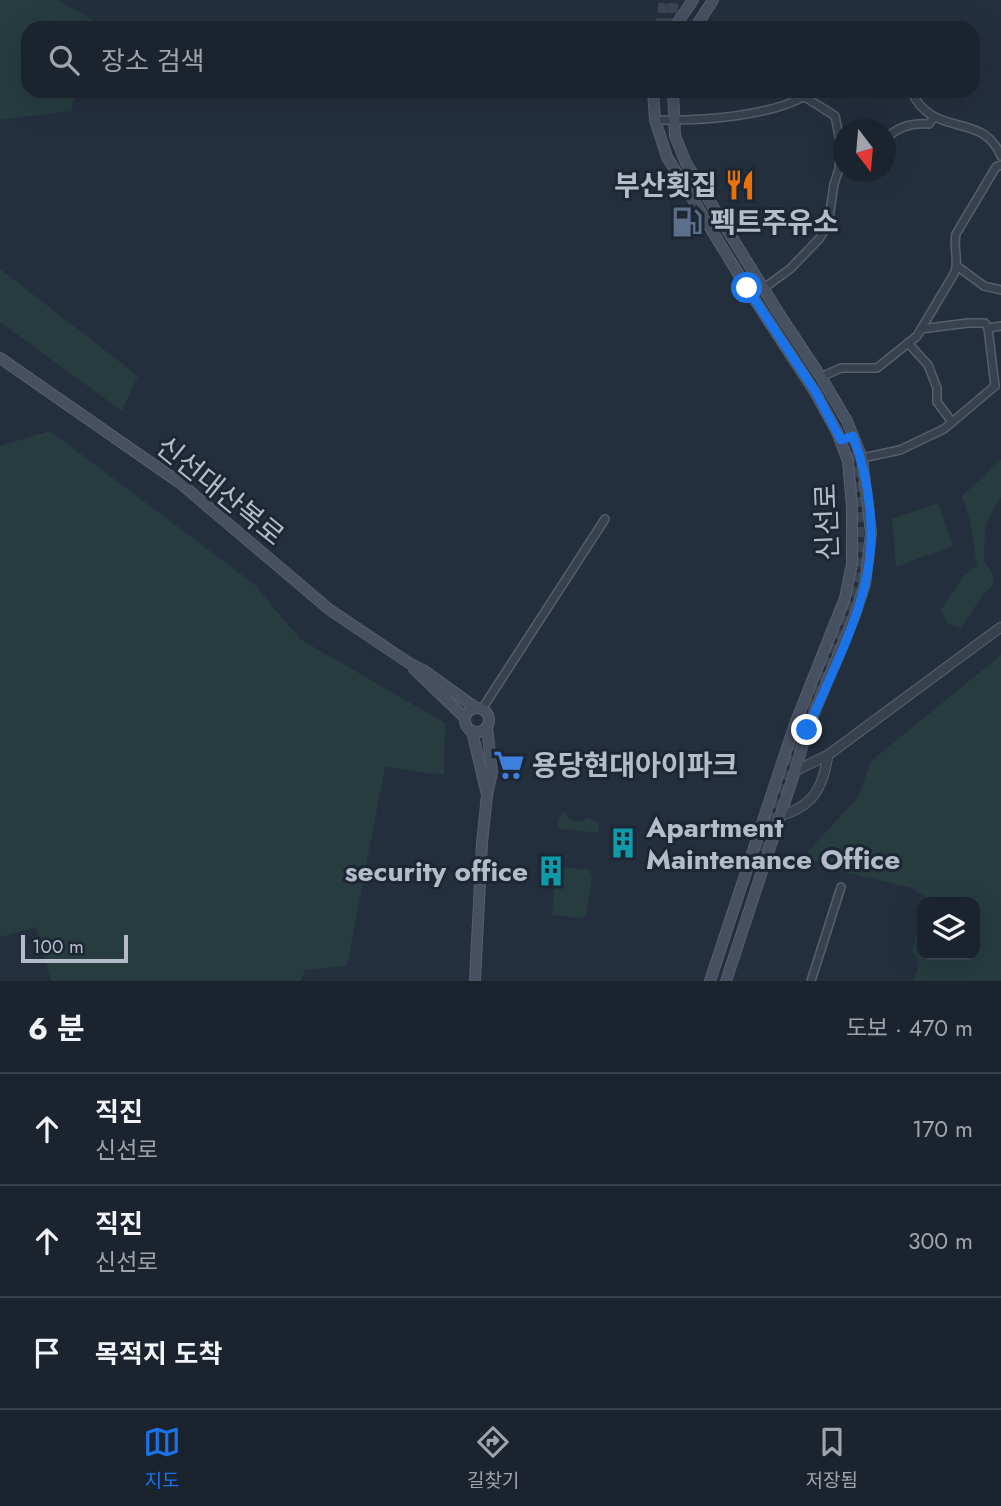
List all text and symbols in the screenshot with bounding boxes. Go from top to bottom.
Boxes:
search box [21,21,980,98]
icon: search [45,41,83,79]
text: 장소 검색 [101,42,204,80]
north arrow [833,119,896,182]
place label: 부산횟집 [614,165,717,206]
restaurant icon: 부산횟집 [723,168,757,202]
place label: 펙트주유소 [710,202,839,243]
fuel station icon: 펙트주유소 [670,205,704,239]
route start [731,272,762,303]
street label: 신선대산복로 [147,426,293,556]
street label: 신선로 [805,483,849,561]
route end [791,714,822,745]
place label: 용당현대아이파크 [532,745,738,786]
supermarket icon: 용당현대아이파크 [492,748,526,782]
place label: Apartment Maintenance Office [645,807,900,880]
building icon: Apartment Maintenance Office [606,826,640,860]
place label: security office [345,851,528,892]
building icon: security office [534,854,568,888]
map controls [917,897,980,960]
button: layers [917,897,980,960]
scale bar [21,932,128,964]
text: 100 m [32,933,84,960]
text: 6 분 [28,1007,85,1050]
text: 도보 · 470 m [846,1011,973,1045]
text: 직진 [95,1093,143,1131]
icon: ahead [28,1110,66,1148]
text: 170 m [912,1112,973,1146]
text: 신선로 [95,1133,158,1167]
text: 직진 [95,1205,143,1243]
icon: ahead [28,1222,66,1260]
text: 300 m [908,1224,973,1258]
text: 신선로 [95,1245,158,1279]
icon: arrive [28,1334,66,1372]
text: 목적지 도착 [95,1335,222,1373]
tab: 지도 [143,1423,181,1494]
tab: 길찾기 [467,1423,520,1494]
tab: 저장됨 [806,1423,858,1494]

